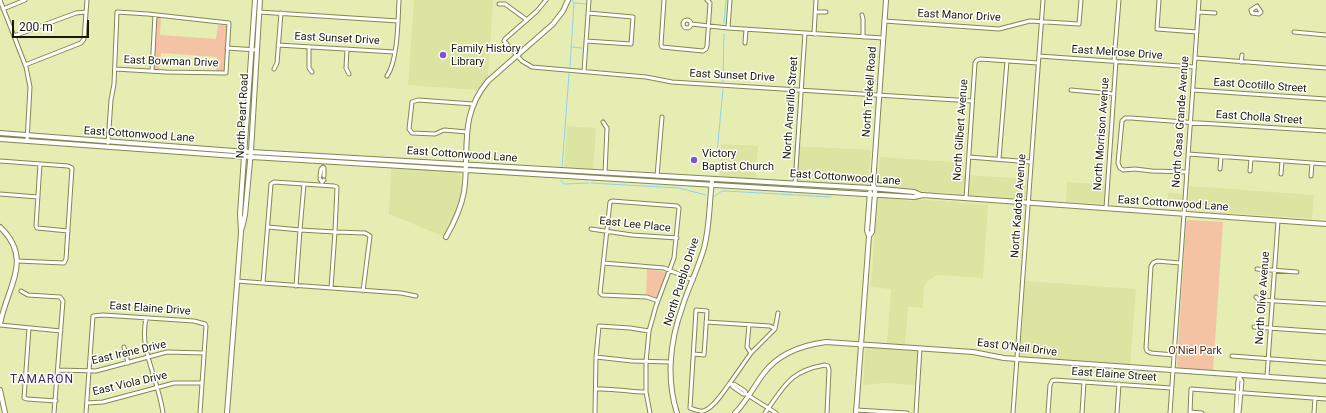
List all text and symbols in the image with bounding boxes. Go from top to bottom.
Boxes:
street label: East Manor Drive [917,7,1001,25]
scale bar [14,12,91,38]
text: 200 m [19,20,53,34]
street label: East Sunset Drive [294,30,380,48]
place label: Family History Library [451,42,521,68]
street label: East Melrose Drive [1071,43,1163,63]
street label: North Trekell Road [860,46,880,138]
marker: Family History Library [438,50,448,60]
street label: East Bowman Drive [123,54,219,70]
street label: North Amarillo Street [781,56,801,160]
street label: North Casa Grande Avenue [1170,56,1192,188]
street label: East Sunset Drive [689,67,775,85]
street label: North Peart Road [234,73,252,159]
street label: East Ocotillo Street [1213,76,1307,96]
street label: North Morrison Avenue [1091,77,1113,191]
street label: North Gilbert Avenue [951,79,971,181]
street label: East Cholla Street [1215,108,1303,128]
street label: East Cottonwood Lane [83,125,195,145]
street label: East Cottonwood Lane [406,145,518,165]
place label: Victory Baptist Church [702,147,774,173]
street label: North Kadota Avenue [1009,154,1029,258]
marker: Victory Baptist Church [689,155,699,165]
street label: East Cottonwood Lane [789,168,901,188]
street label: East Cottonwood Lane [1117,194,1229,214]
street label: East Lee Place [599,215,671,235]
street label: North Pueblo Drive [662,236,702,328]
street label: North Olive Avenue [1253,251,1273,345]
street label: East Elaine Drive [109,300,191,318]
street label: East O'Neil Drive [976,337,1058,359]
street label: East Irene Drive [90,338,168,368]
park label: O'Niel Park [1168,344,1222,358]
street label: East Elaine Street [1071,365,1157,385]
street label: East Viola Drive [91,369,169,399]
district label: TAMARON [10,373,74,387]

